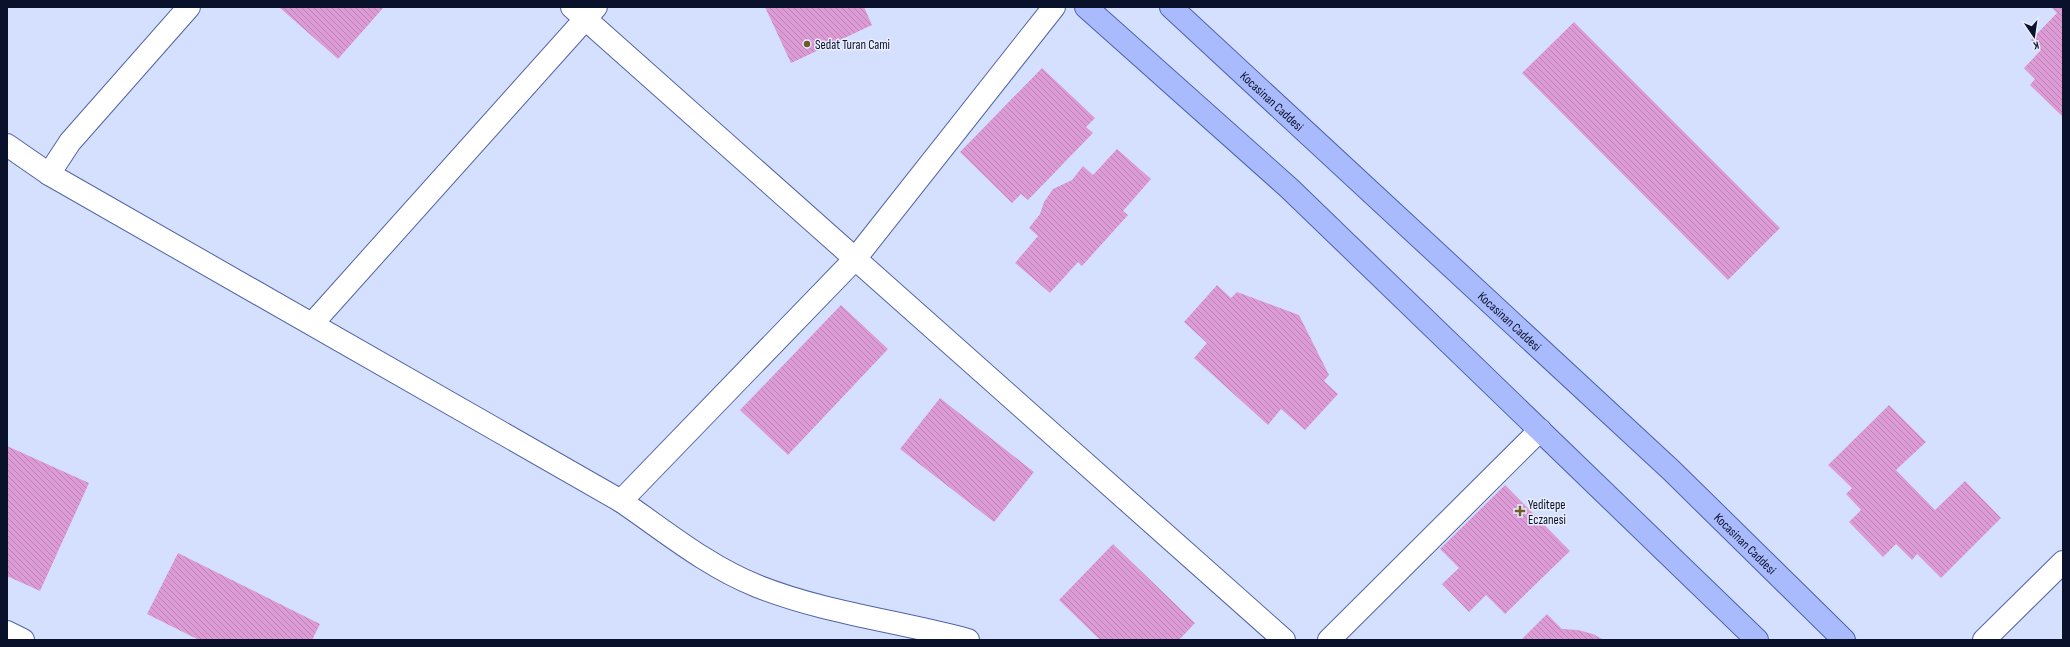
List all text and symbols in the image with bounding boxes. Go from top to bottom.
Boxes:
north arrow [2014,16,2054,56]
place label: Sedat Turan Cami [815,37,890,53]
text: K [2031,38,2040,52]
marker: Sedat Turan Cami [802,39,812,49]
street label: Kocasinan Caddesi [1237,68,1307,135]
street label: Kocasinan Caddesi [1474,288,1544,355]
place label: Yeditepe Eczanesi [1528,497,1566,528]
marker: Yeditepe Eczanesi [1515,506,1525,516]
street label: Kocasinan Caddesi [1710,510,1779,578]

